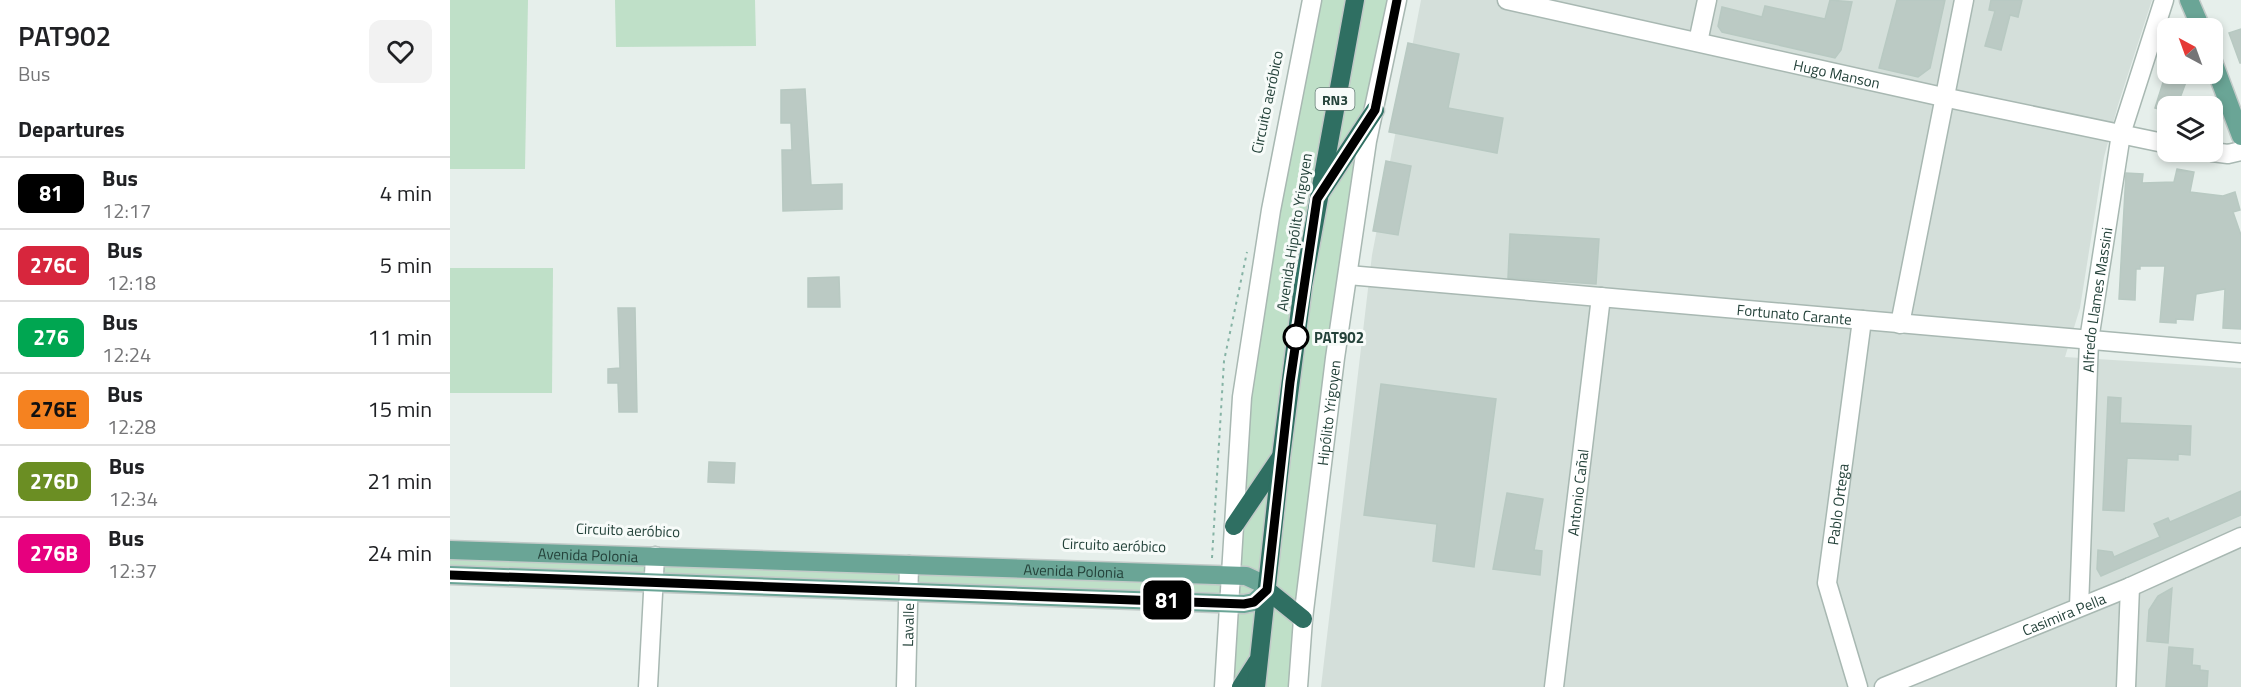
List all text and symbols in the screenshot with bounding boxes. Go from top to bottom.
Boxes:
text: PAT902 [18,14,111,57]
north arrow [2157,18,2223,84]
map controls [2157,18,2223,162]
button: heart [369,20,432,83]
street label: Circuito aeróbico [1245,48,1289,155]
street label: Hugo Manson [1791,53,1882,94]
text: Bus [18,58,50,89]
road number: RN3 [1316,88,1354,110]
button: layers [2157,96,2223,162]
text: Departures [18,112,125,146]
street label: Avenida Hipólito Yrigoyen [1270,151,1318,313]
text: Bus [102,161,138,195]
text: 4 min [380,176,432,210]
text: 81 [39,177,63,209]
text: 12:17 [102,195,151,226]
street label: Alfredo Llames Massini [2076,226,2118,373]
text: Bus [107,233,143,267]
text: 5 min [380,248,432,282]
text: 276C [30,249,77,281]
text: 12:18 [107,267,156,298]
street label: Fortunato Carante [1736,298,1853,330]
text: Bus [102,305,138,339]
text: 11 min [367,320,432,354]
text: 276 [33,321,69,353]
marker: PAT902 [1283,324,1309,350]
place label: PAT902 [1314,326,1364,349]
text: 12:24 [102,339,151,370]
street label: Hipólito Yrigoyen [1310,358,1346,467]
text: Bus [107,377,143,411]
text: 15 min [367,392,432,426]
text: 276E [30,393,77,425]
text: 12:28 [107,411,156,442]
street label: Antonio Cañal [1561,448,1594,537]
text: Bus [109,449,145,483]
street label: Pablo Ortega [1821,462,1854,546]
text: 21 min [367,464,432,498]
text: 276D [30,465,79,497]
text: 12:34 [109,483,158,514]
street label: Circuito aeróbico [575,517,681,543]
text: Bus [108,521,144,555]
street label: Circuito aeróbico [1061,532,1167,558]
text: 24 min [367,536,432,570]
text: 276B [30,537,78,569]
street label: Avenida Polonia [537,541,639,568]
text: 12:37 [108,555,157,586]
street label: Avenida Polonia [1023,557,1125,584]
line badge: 81 [1140,580,1194,620]
text: 81 [1155,584,1179,616]
street label: Casimira Pella [2018,586,2110,641]
street label: Lavalle [895,603,920,647]

